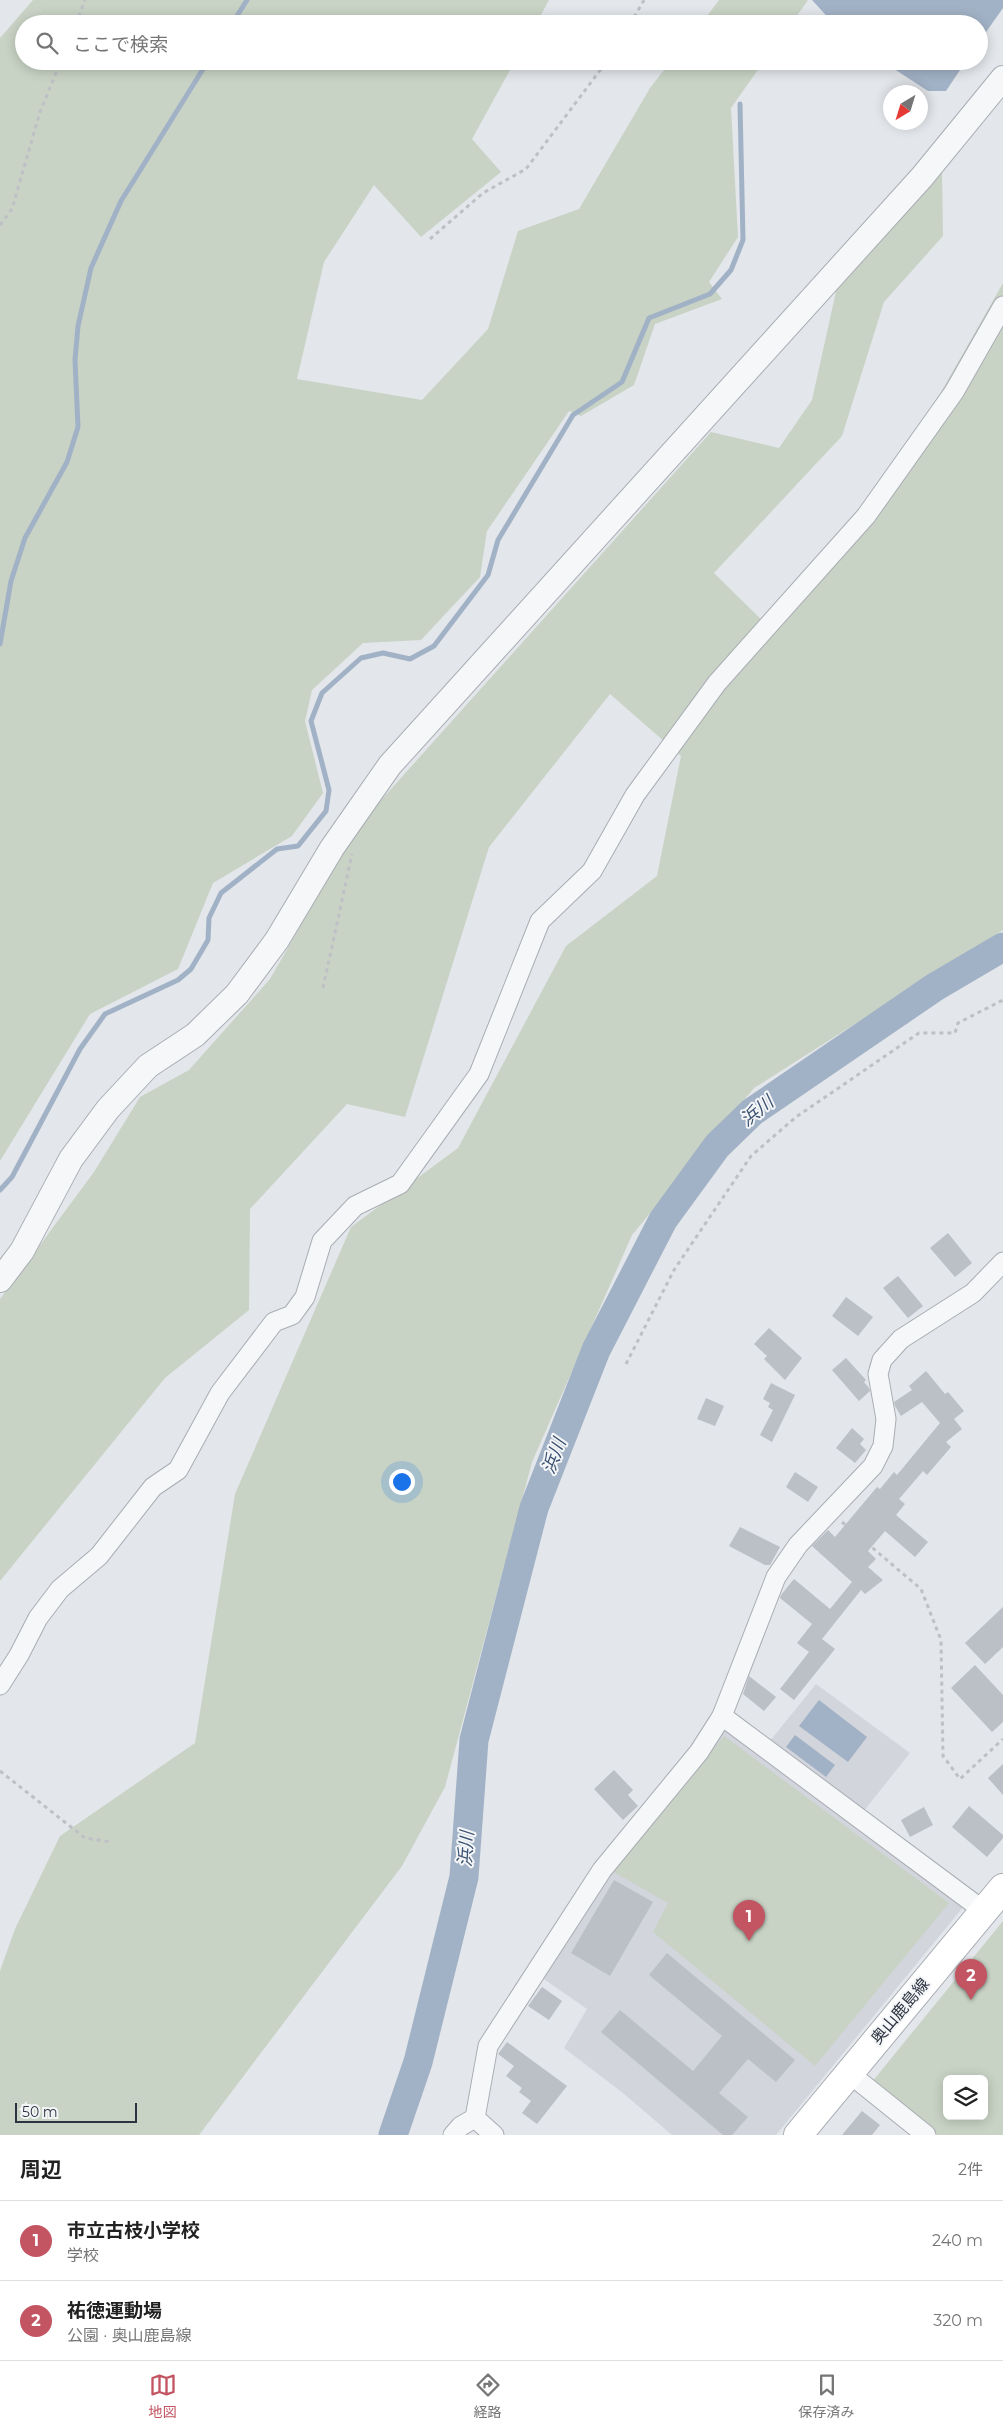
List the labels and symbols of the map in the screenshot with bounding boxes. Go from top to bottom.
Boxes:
north arrow [883,85,928,130]
water label: 浜川 [736,1090,779,1131]
water label: 浜川 [537,1433,571,1477]
your location [389,1469,415,1495]
water label: 浜川 [454,1828,478,1868]
pin: 1 [733,1900,765,1941]
pin: 2 [955,1959,987,2000]
street label: 奥山鹿島線 [867,1974,933,2048]
scale bar [15,2100,138,2123]

